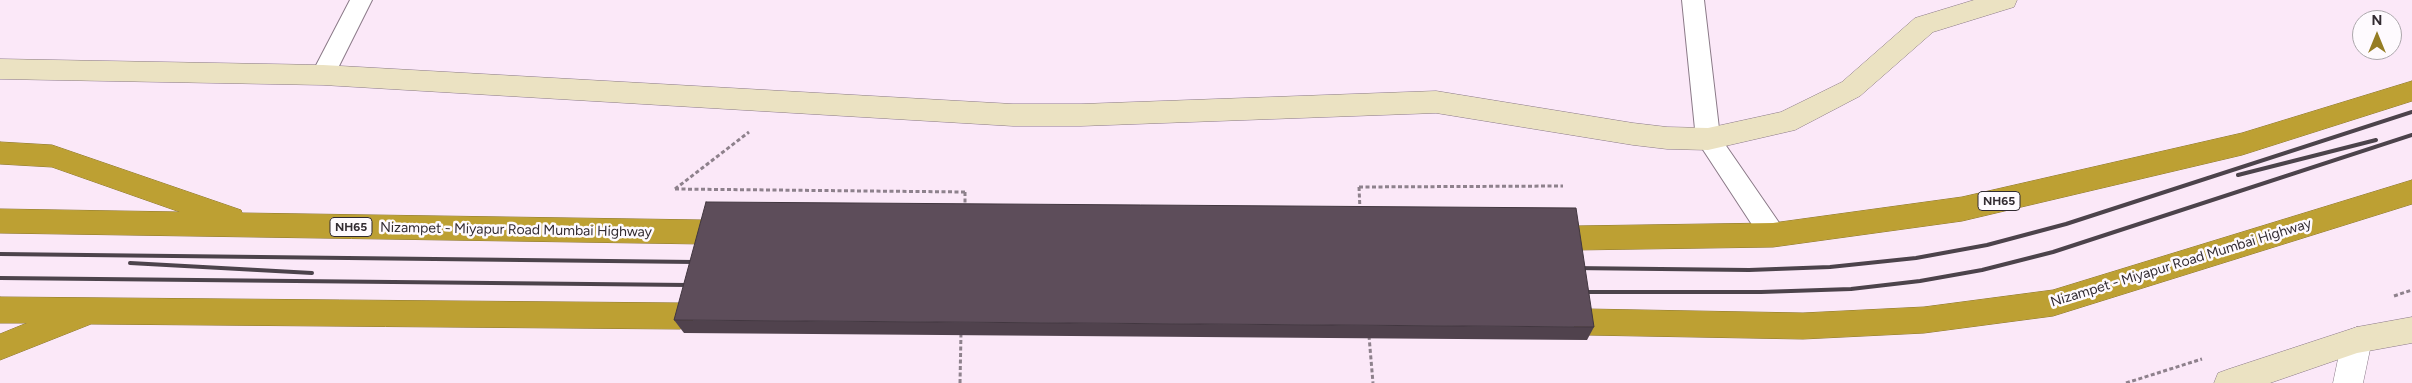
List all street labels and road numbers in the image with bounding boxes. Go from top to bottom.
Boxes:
road number: NH65 [1978,192,2020,210]
street label: Nizampet - Miyapur Road Mumbai Highway [2049,215,2313,311]
road number: NH65 [330,218,372,236]
street label: Nizampet - Miyapur Road Mumbai Highway [380,219,652,241]

